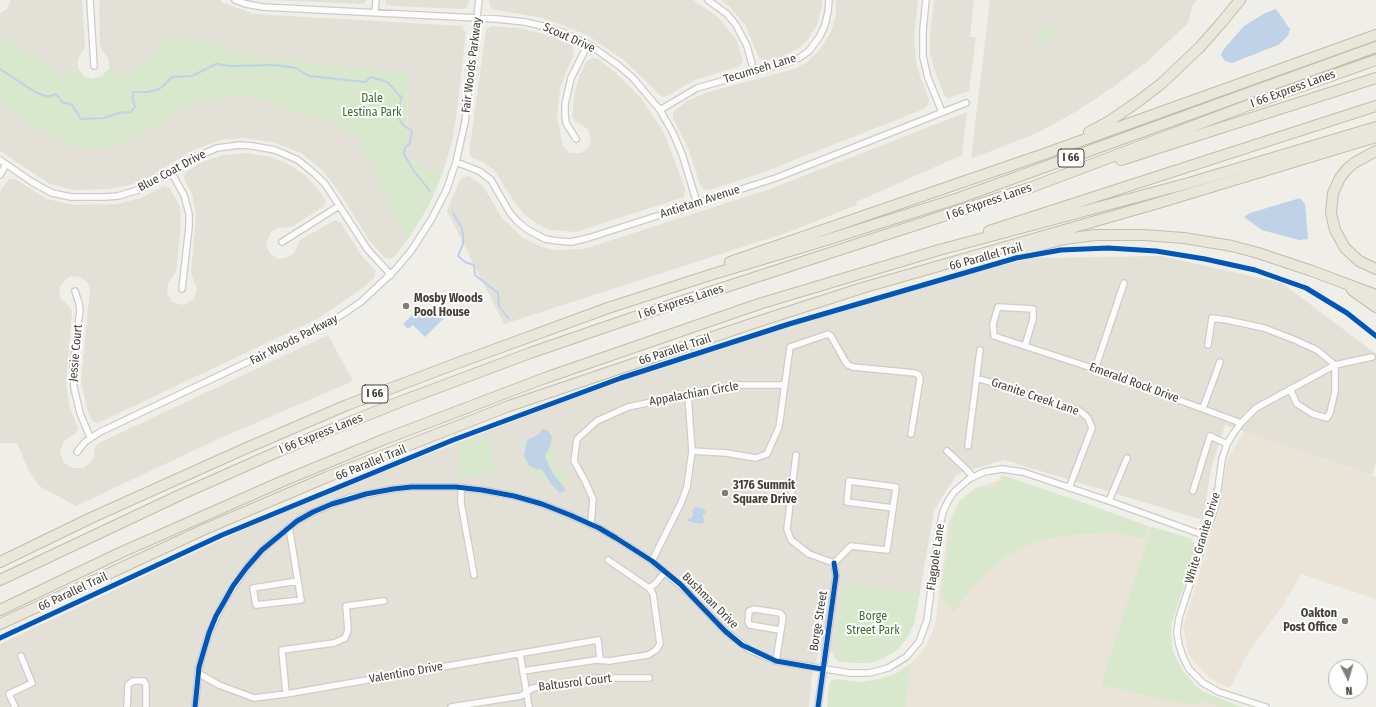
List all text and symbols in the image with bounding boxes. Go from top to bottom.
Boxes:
street label: Fair Woods Parkway [459,16,485,114]
street label: Scout Drive [541,20,597,56]
street label: Tecumseh Lane [722,51,798,87]
street label: I 66 Express Lanes [1249,67,1337,111]
park label: Dale Lestina Park [342,92,402,120]
street label: Blue Coat Drive [136,147,208,195]
road number: I 66 [1058,149,1084,167]
street label: I 66 Express Lanes [944,181,1034,223]
street label: Antietam Avenue [658,182,742,222]
street label: 66 Parallel Trail [948,240,1024,274]
street label: I 66 Express Lanes [636,281,726,323]
place label: Mosby Woods Pool House [414,292,483,320]
marker: Mosby Woods Pool House [401,301,411,311]
street label: Fair Woods Parkway [248,312,340,368]
street label: Jessie Court [66,324,86,382]
street label: 66 Parallel Trail [637,332,713,368]
street label: Emerald Rock Drive [1087,360,1181,406]
street label: Granite Creek Lane [989,375,1081,419]
street label: Appalachian Circle [648,379,740,409]
road number: I 66 [362,385,388,403]
street label: I 66 Express Lanes [277,411,365,457]
street label: 66 Parallel Trail [333,442,409,484]
place label: 3176 Summit Square Drive [733,479,797,507]
marker: 3176 Summit Square Drive [720,488,730,498]
street label: White Granite Drive [1182,491,1224,585]
street label: Flagpole Lane [924,523,948,591]
street label: 66 Parallel Trail [36,570,110,614]
street label: Bushman Drive [679,570,741,632]
street label: Borge Street [807,590,831,652]
place label: Oakton Post Office [1283,607,1337,635]
park label: Borge Street Park [846,610,900,638]
marker: Oakton Post Office [1340,616,1350,626]
street label: Valentino Drive [368,659,444,687]
north arrow [1328,659,1368,699]
street label: Baltusrol Court [538,671,612,695]
text: N [1345,684,1353,697]

